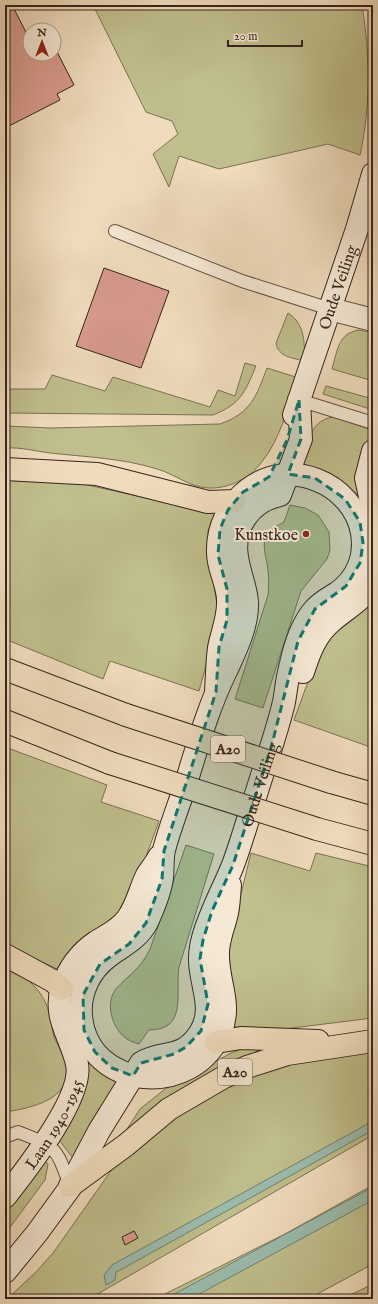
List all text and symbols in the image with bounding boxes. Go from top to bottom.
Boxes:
north arrow [22,22,62,62]
scale bar [228,22,302,48]
text: N [36,26,47,40]
text: 20 m [234,29,257,44]
street label: Oude Veiling [316,243,363,333]
place label: Kunstkoe [234,526,298,546]
marker: Kunstkoe [301,529,311,539]
road number: A20 [211,736,245,762]
street label: Oude Veiling [238,740,284,830]
road number: A20 [218,1059,252,1085]
street label: Laan 1940-1945 [22,1078,88,1174]

